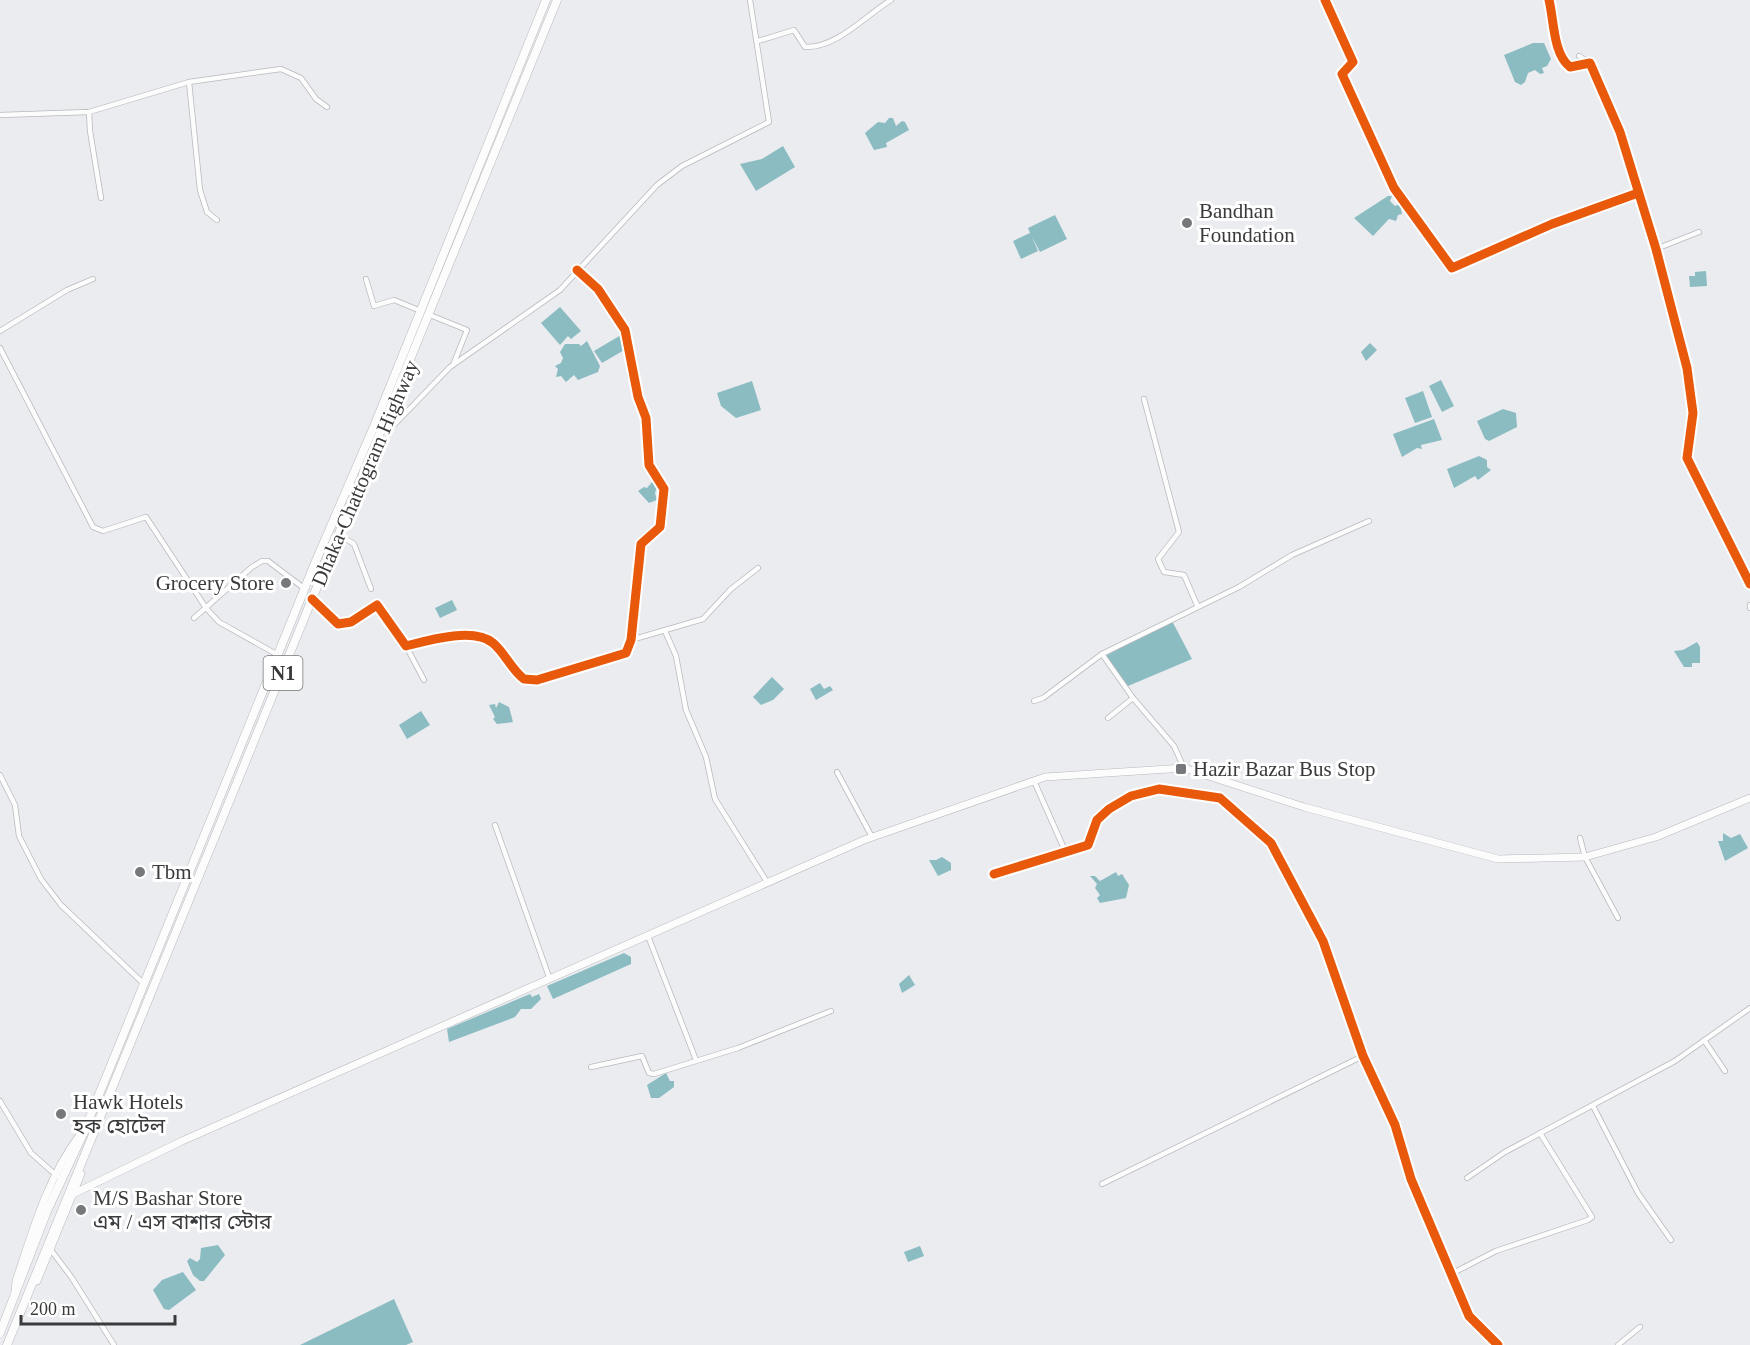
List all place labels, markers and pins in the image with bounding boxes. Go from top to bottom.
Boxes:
place label: Bandhan Foundation [1199,199,1295,247]
marker: Bandhan Foundation [1180,216,1194,230]
place label: Grocery Store [156,571,274,595]
marker: Grocery Store [279,576,293,590]
place label: Hazir Bazar Bus Stop [1193,757,1376,781]
marker: Hazir Bazar Bus Stop [1174,762,1188,776]
place label: Tbm [152,860,192,884]
marker: Tbm [133,865,147,879]
place label: Hawk Hotels হক হোটেল [72,1090,183,1138]
marker: Hawk Hotels হক হোটেল [54,1107,68,1121]
place label: M/S Bashar Store এম / এস বাশার স্টোর [93,1186,272,1234]
marker: M/S Bashar Store এম / এস বাশার স্টোর [74,1203,88,1217]

